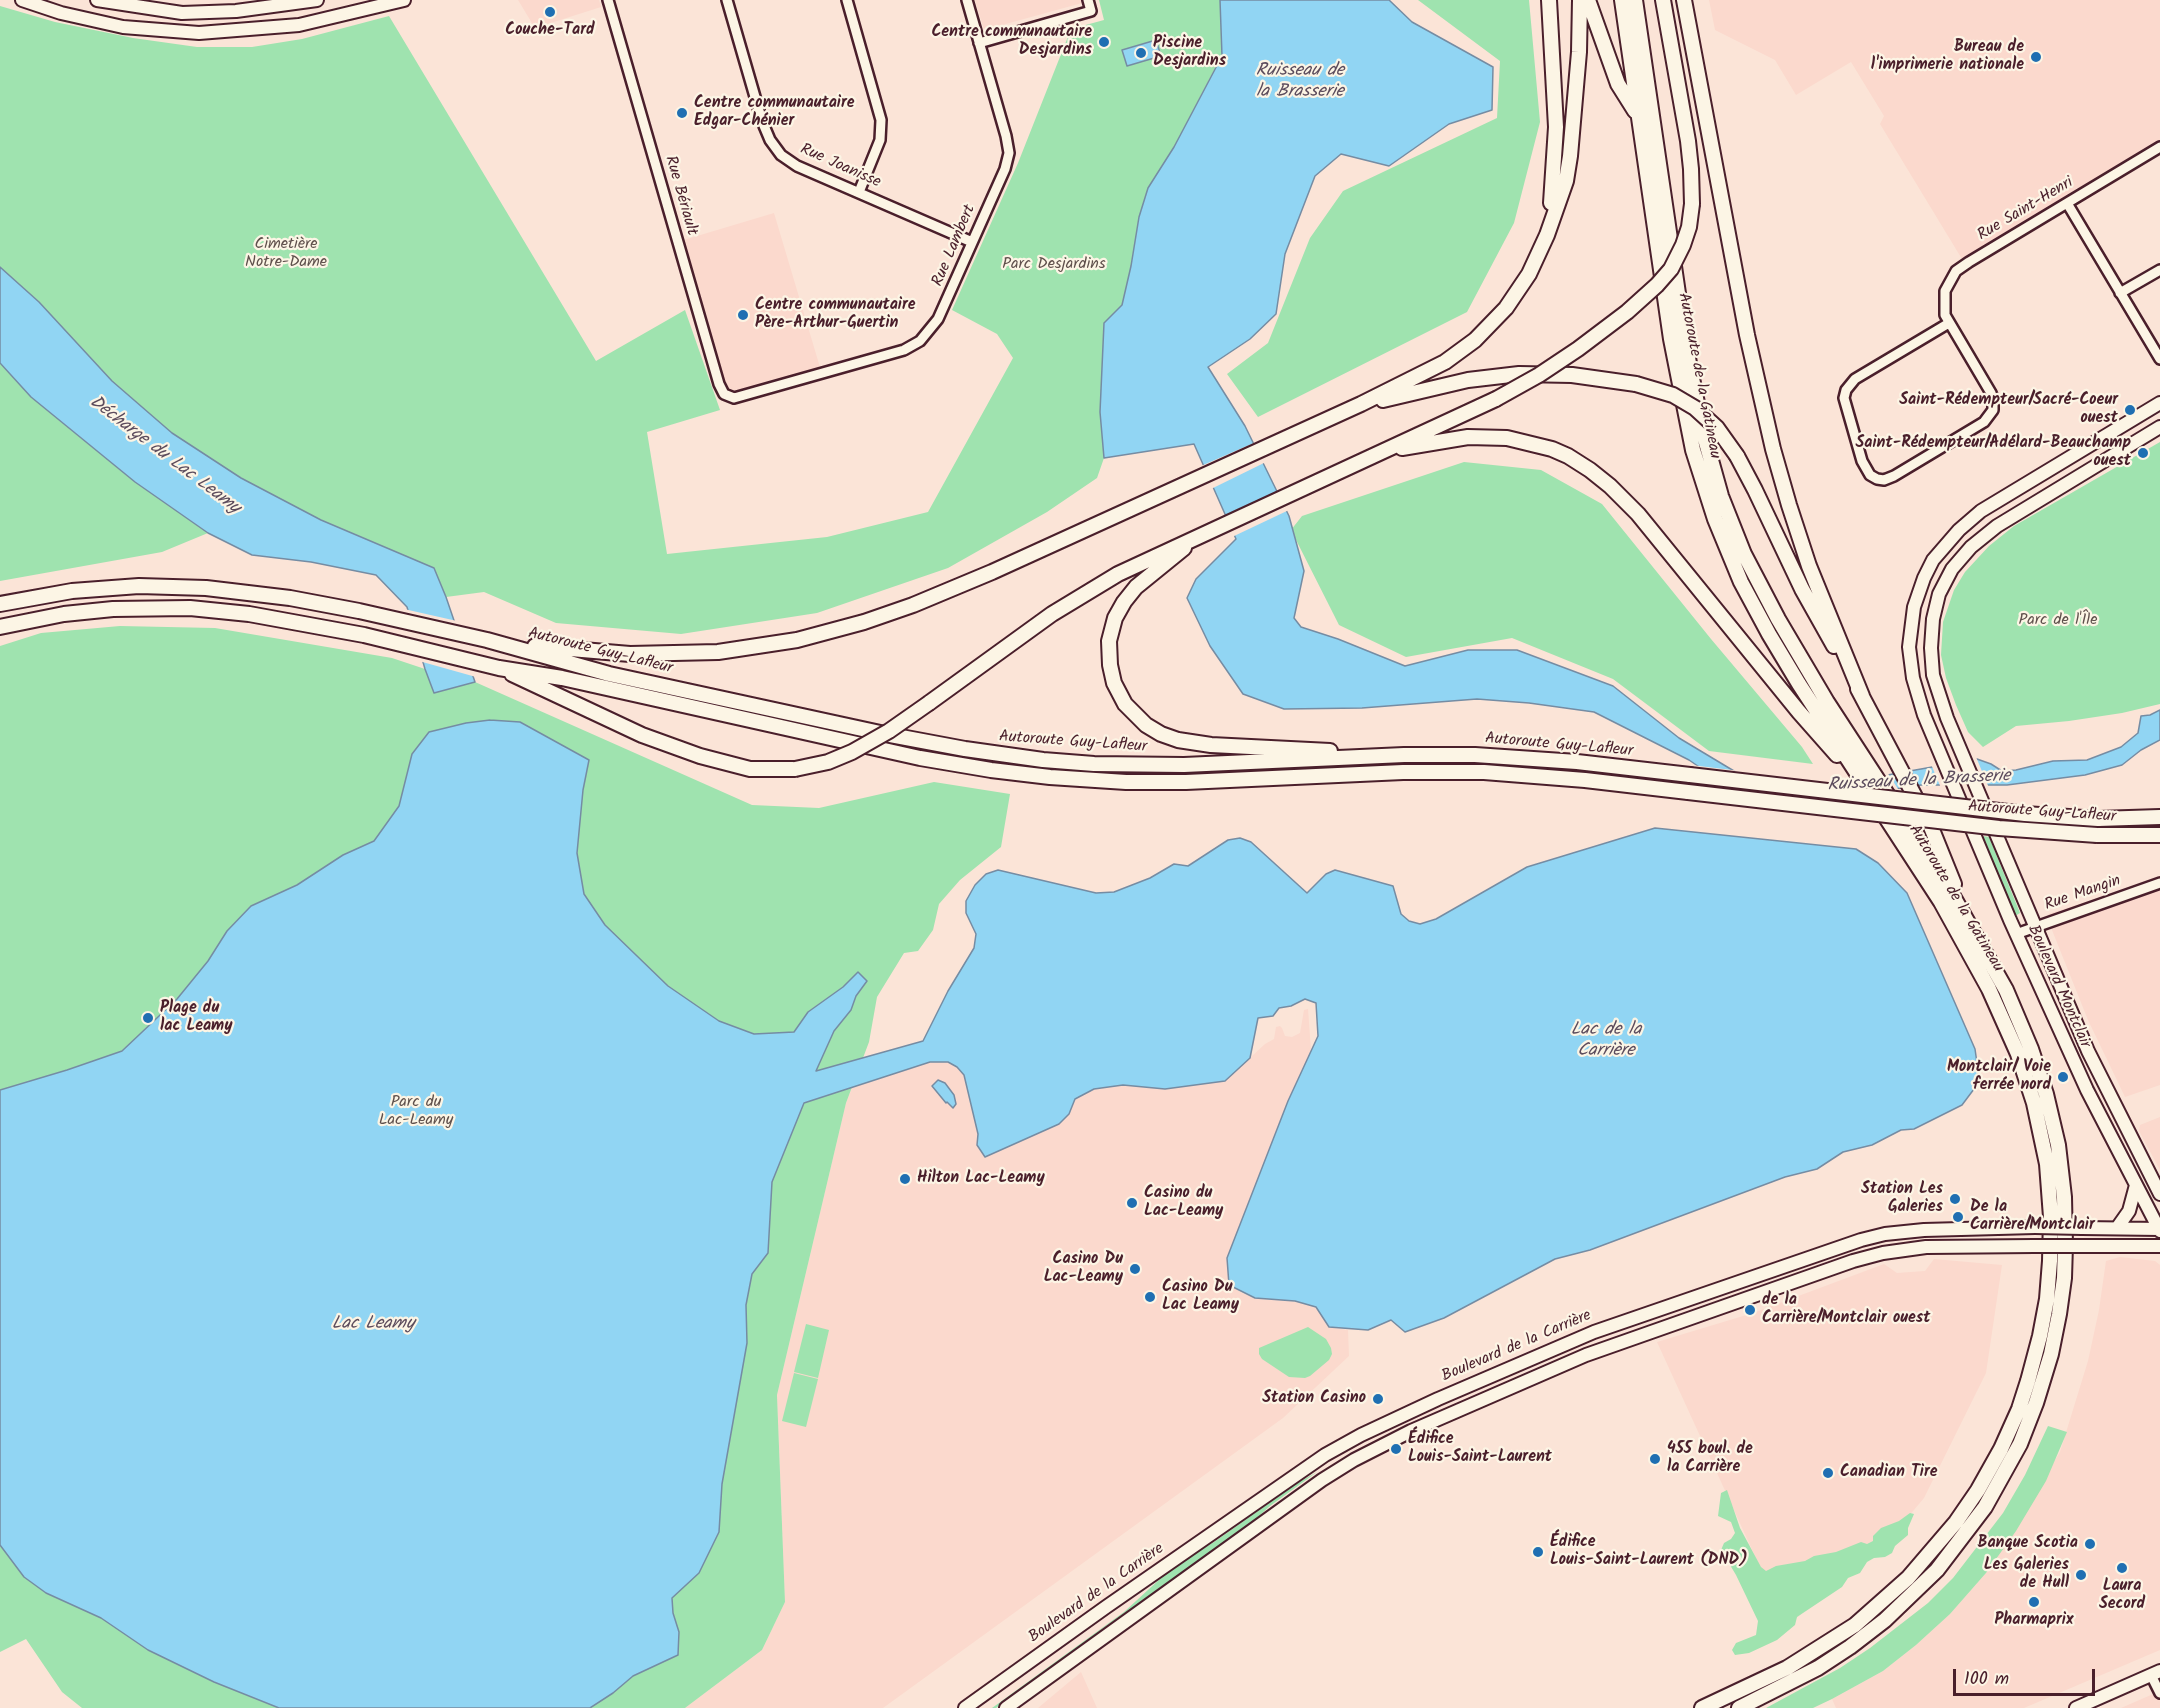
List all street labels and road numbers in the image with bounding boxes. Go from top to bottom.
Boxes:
street label: Rue Joanisse [797,141,883,193]
street label: Rue Bériault [659,154,701,238]
street label: Rue Saint-Henri [1975,174,2077,246]
street label: Rue Lambert [929,202,981,290]
street label: Autoroute de la Gatineau [1672,291,1724,461]
street label: Autoroute Guy-Lafleur [526,625,674,679]
street label: Autoroute Guy-Lafleur [998,728,1148,758]
street label: Autoroute Guy-Lafleur [1484,730,1634,762]
street label: Autoroute Guy-Lafleur [1967,798,2117,828]
street label: Autoroute de la Gatineau [1903,822,2007,976]
street label: Rue Mangin [2042,872,2124,916]
street label: Boulevard Montclair [2022,923,2094,1051]
street label: Boulevard de la Carrière [1439,1307,1595,1387]
street label: Boulevard de la Carrière [1026,1540,1168,1648]

